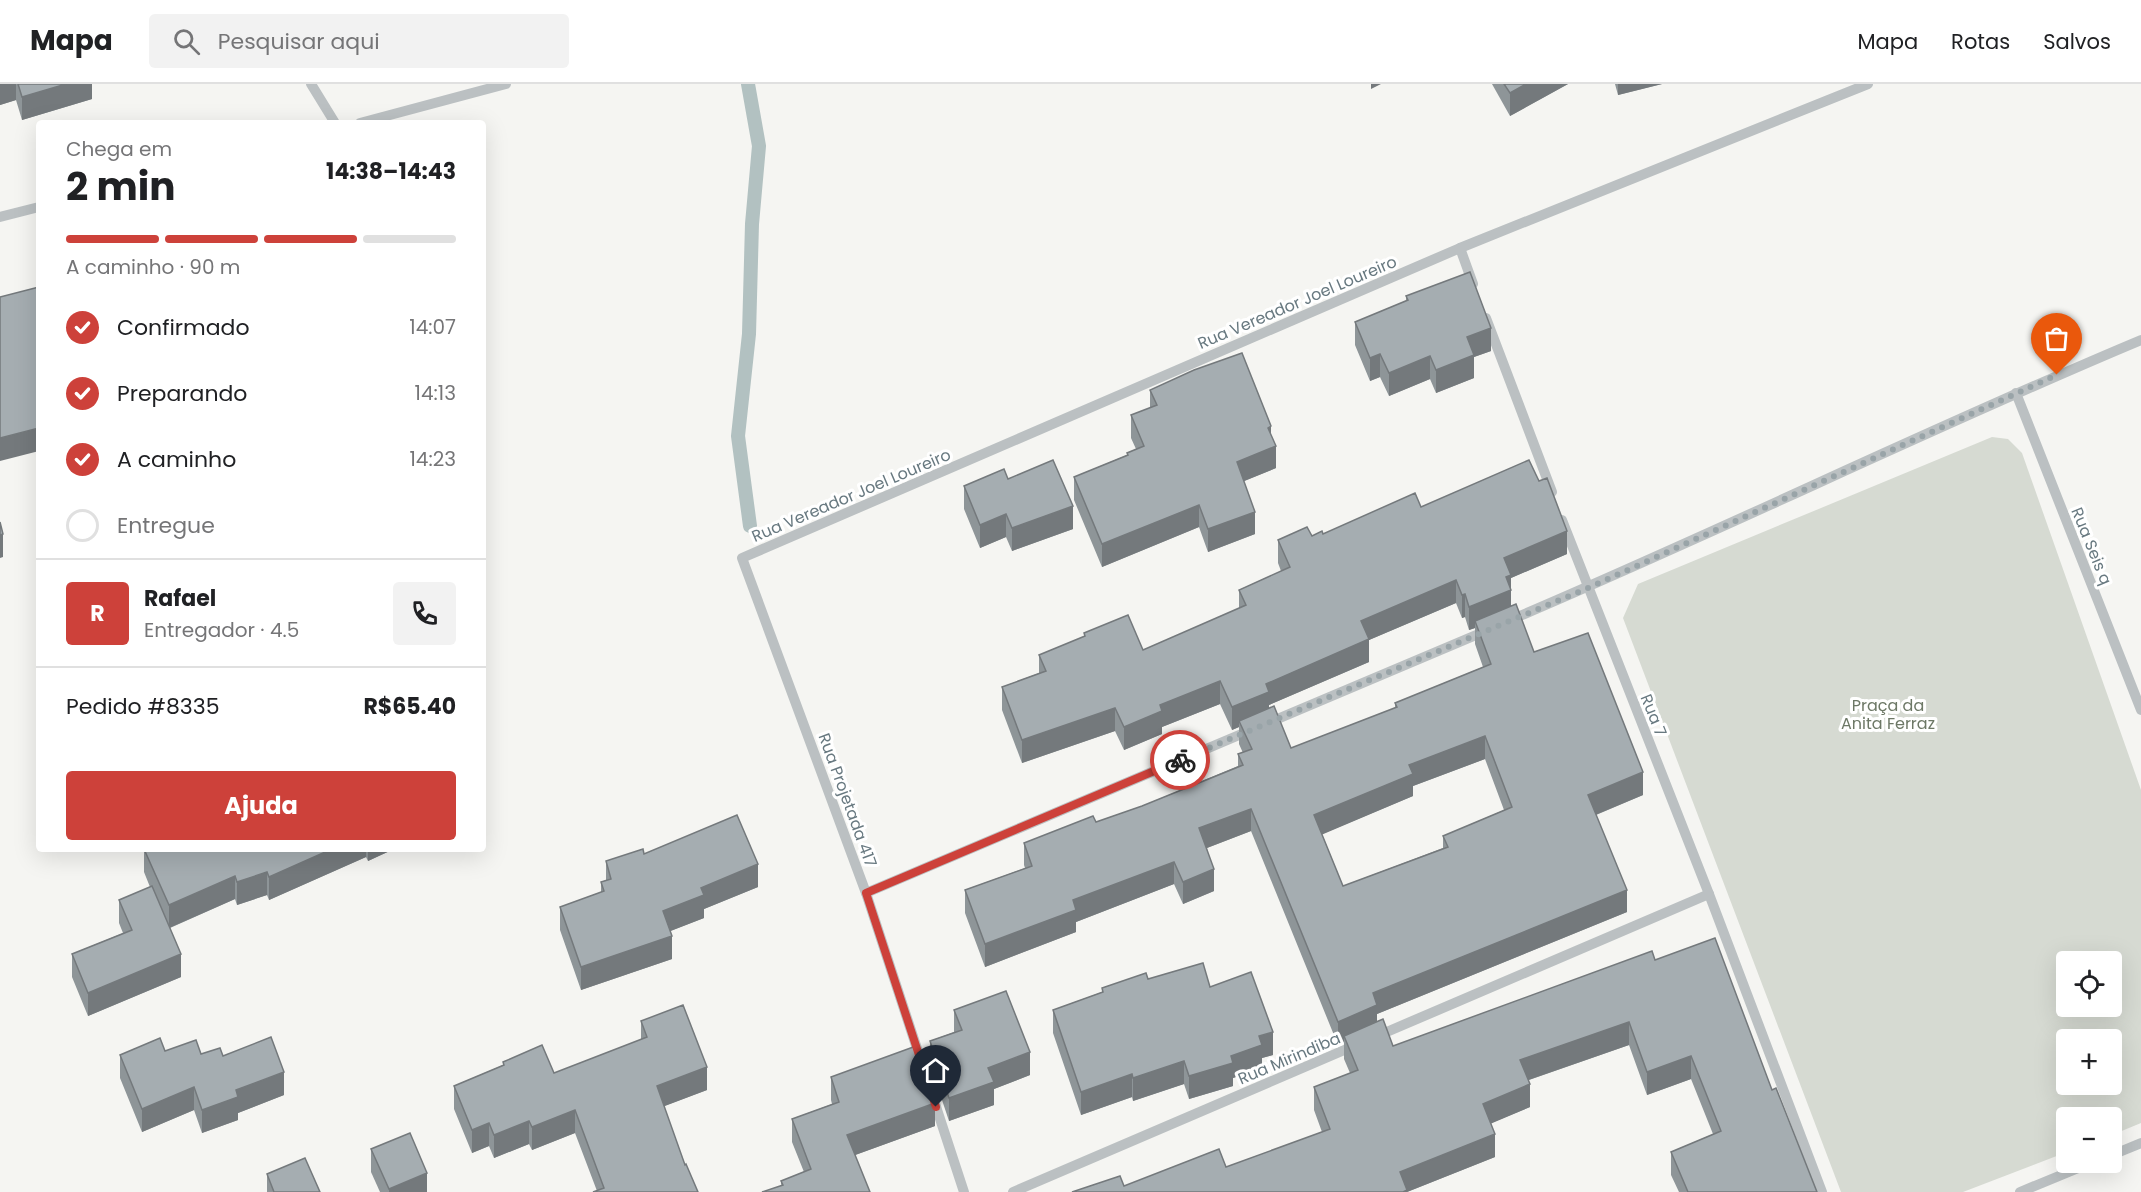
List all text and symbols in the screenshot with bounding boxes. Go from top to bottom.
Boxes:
search box [149,14,569,68]
text: Mapa [30,21,113,60]
icon: search [170,25,203,58]
text: Pesquisar aqui [218,26,380,57]
text: Mapa [1857,27,1918,56]
text: Rotas [1951,27,2010,56]
text: Salvos [2043,27,2111,56]
text: Chega em [66,135,172,163]
text: 14:38–14:43 [326,156,456,187]
text: 2 min [66,159,176,214]
street label: Rua Vereador Joel Loureiro [1194,250,1400,355]
text: A caminho · 90 m [66,253,240,281]
icon: check [66,311,99,344]
text: Confirmado [117,312,250,343]
text: 14:07 [409,313,456,341]
pin [2031,313,2082,375]
icon: bag [2040,322,2073,355]
icon: check [66,377,99,410]
text: Preparando [117,378,247,409]
text: 14:13 [415,379,456,407]
icon: check [66,443,99,476]
street label: Rua Vereador Joel Loureiro [748,443,954,548]
text: A caminho [117,444,236,475]
text: 14:23 [409,445,456,473]
street label: Rua Seis q [2066,504,2118,588]
text: Entregue [117,510,215,541]
button: phone [393,582,456,645]
text: Rafael [144,583,216,614]
text: R [90,598,105,629]
text: Entregador · 4.5 [144,616,299,644]
text: Pedido #8335 [66,691,220,722]
text: R$65.40 [363,691,456,722]
street label: Rua 7 [1635,691,1672,740]
park label: Praça da Anita Ferraz [1841,694,1935,735]
street label: Rua Projetada 417 [813,730,883,871]
courier [1150,730,1210,790]
icon: bike [1164,744,1197,777]
button: Ajuda [66,771,456,840]
map controls [2056,951,2122,1173]
button: locate [2056,951,2122,1017]
street label: Rua Mirindiba [1234,1027,1344,1090]
button: + [2056,1029,2122,1095]
pin [910,1045,961,1107]
icon: home [919,1054,952,1087]
button: − [2056,1107,2122,1173]

